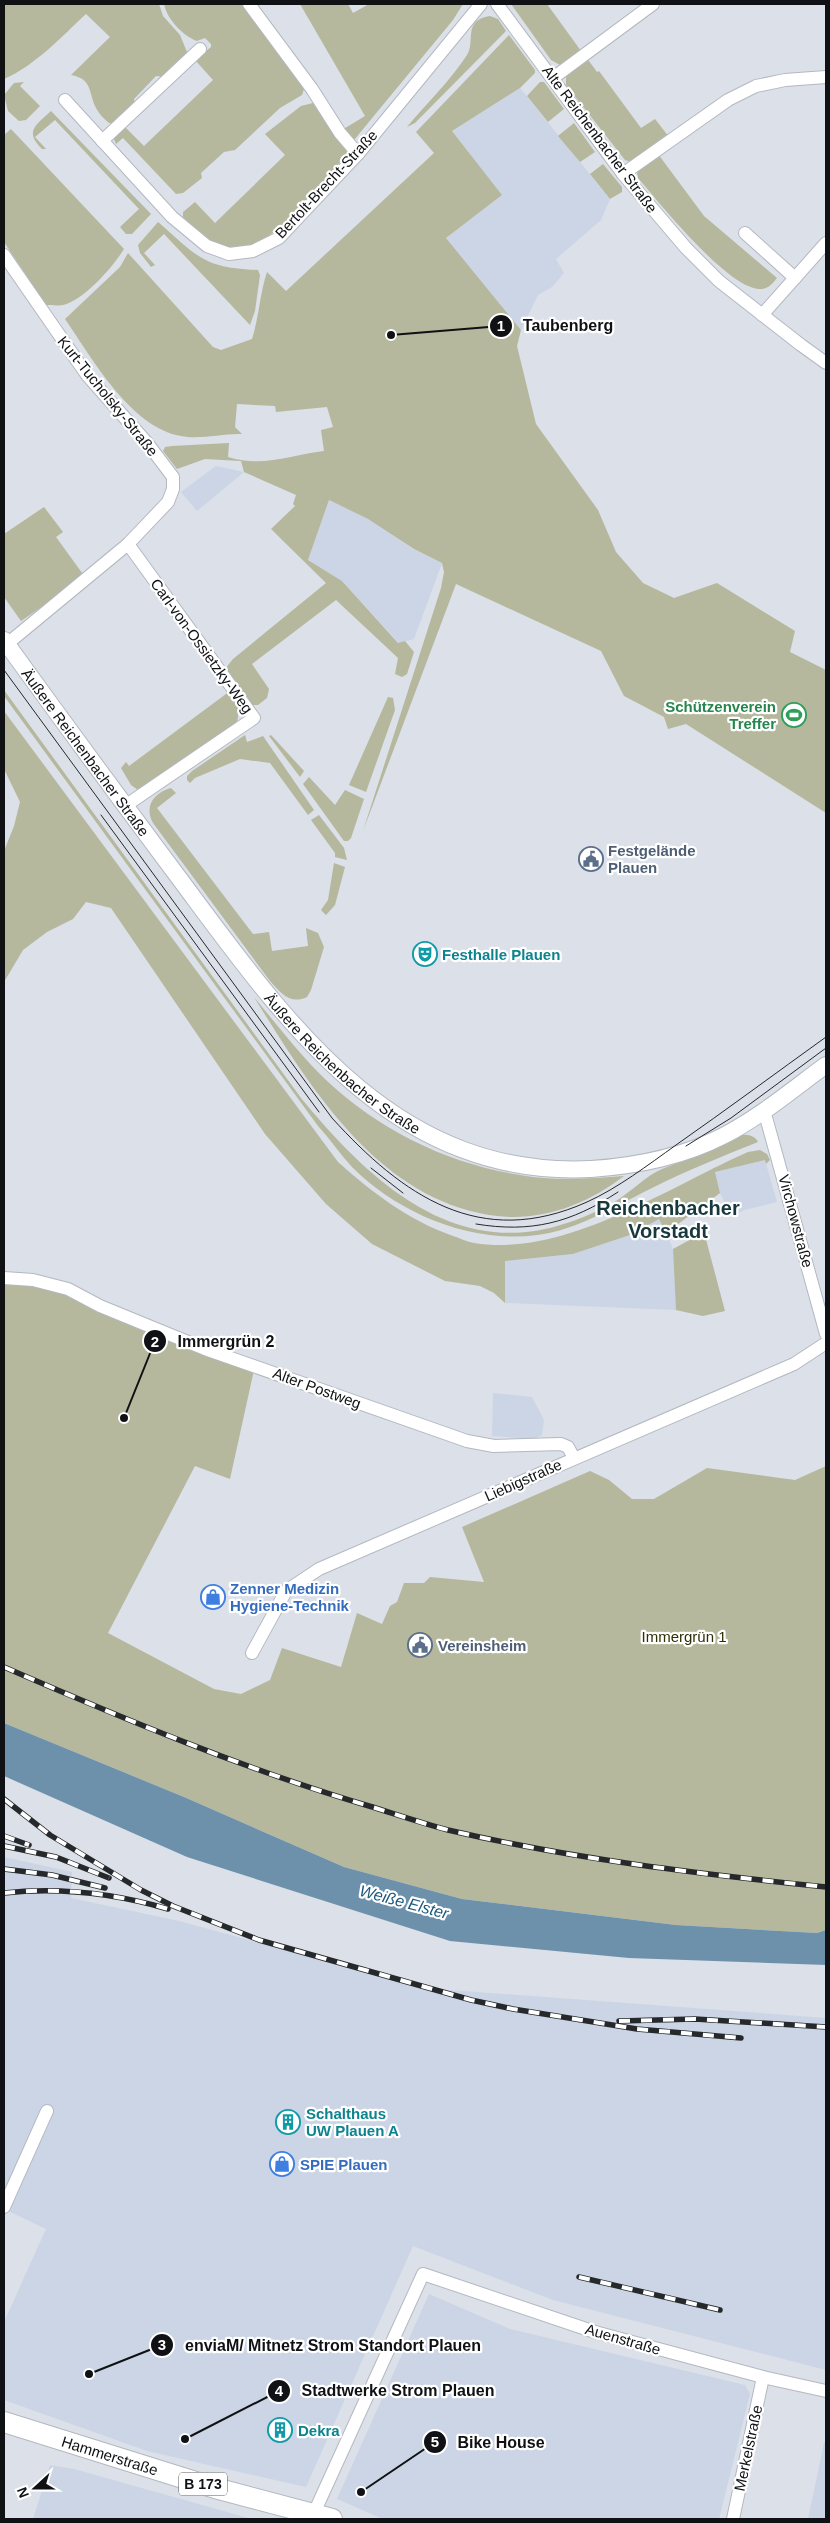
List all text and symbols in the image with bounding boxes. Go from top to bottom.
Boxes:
street label: Alte Reichenbacher Straße [539,62,661,216]
street label: Bertolt-Brecht-Straße [271,126,381,242]
callout: Taubenberg [488,310,623,341]
text: 1 [497,317,505,334]
text: Taubenberg [523,317,613,334]
street label: Kurt-Tucholsky-Straße [54,333,162,459]
street label: Carl-von-Ossietzky-Weg [147,575,257,717]
street label: Äußere Reichenbacher Straße [19,665,153,839]
place label: Schützenverein Treffer [665,698,776,732]
sports icon: Schützenverein Treffer [781,702,807,728]
place label: Festgelände Plauen [608,842,696,876]
public building icon: Festgelände Plauen [578,846,604,872]
theatre icon: Festhalle Plauen [412,941,438,967]
place label: Festhalle Plauen [442,946,560,963]
street label: Äußere Reichenbacher Straße [262,989,423,1137]
street label: Virchowstraße [775,1173,817,1269]
district label: Reichenbacher Vorstadt [596,1197,740,1242]
callout: Immergrün 2 [142,1326,284,1357]
text: 2 [151,1333,159,1350]
text: Immergrün 2 [178,1333,275,1350]
street label: Alter Postweg [271,1364,363,1412]
street label: Liebigstraße [482,1455,564,1505]
place label: Zenner Medizin Hygiene-Technik [230,1580,350,1614]
shop icon: Zenner Medizin Hygiene-Technik [200,1584,226,1610]
park label: Immergrün 1 [641,1628,727,1645]
public building icon: Vereinsheim [407,1632,433,1658]
place label: Vereinsheim [438,1637,526,1654]
water label: Weiße Elster [358,1882,451,1922]
place label: Schalthaus UW Plauen A [306,2105,399,2139]
building icon: Schalthaus UW Plauen A [275,2109,301,2135]
shop icon: SPIE Plauen [269,2151,295,2177]
place label: SPIE Plauen [300,2156,388,2173]
street label: Auenstraße [583,2320,663,2358]
callout: enviaM/ Mitnetz Strom Standort Plauen [150,2329,491,2360]
text: 3 [158,2336,166,2353]
text: enviaM/ Mitnetz Strom Standort Plauen [185,2337,481,2354]
callout: Stadtwerke Strom Plauen [266,2375,504,2406]
text: 4 [275,2382,284,2399]
text: Stadtwerke Strom Plauen [302,2382,494,2399]
street label: Merkelstraße [731,2403,765,2493]
building icon: Dekra [267,2417,293,2443]
place label: Dekra [298,2422,340,2439]
callout: Bike House [422,2427,554,2458]
street label: Hammerstraße [60,2432,160,2478]
text: 5 [431,2433,439,2450]
text: Bike House [457,2434,545,2451]
north arrow [10,2463,60,2513]
road number: B 173 [179,2472,227,2496]
text: N [14,2485,32,2500]

